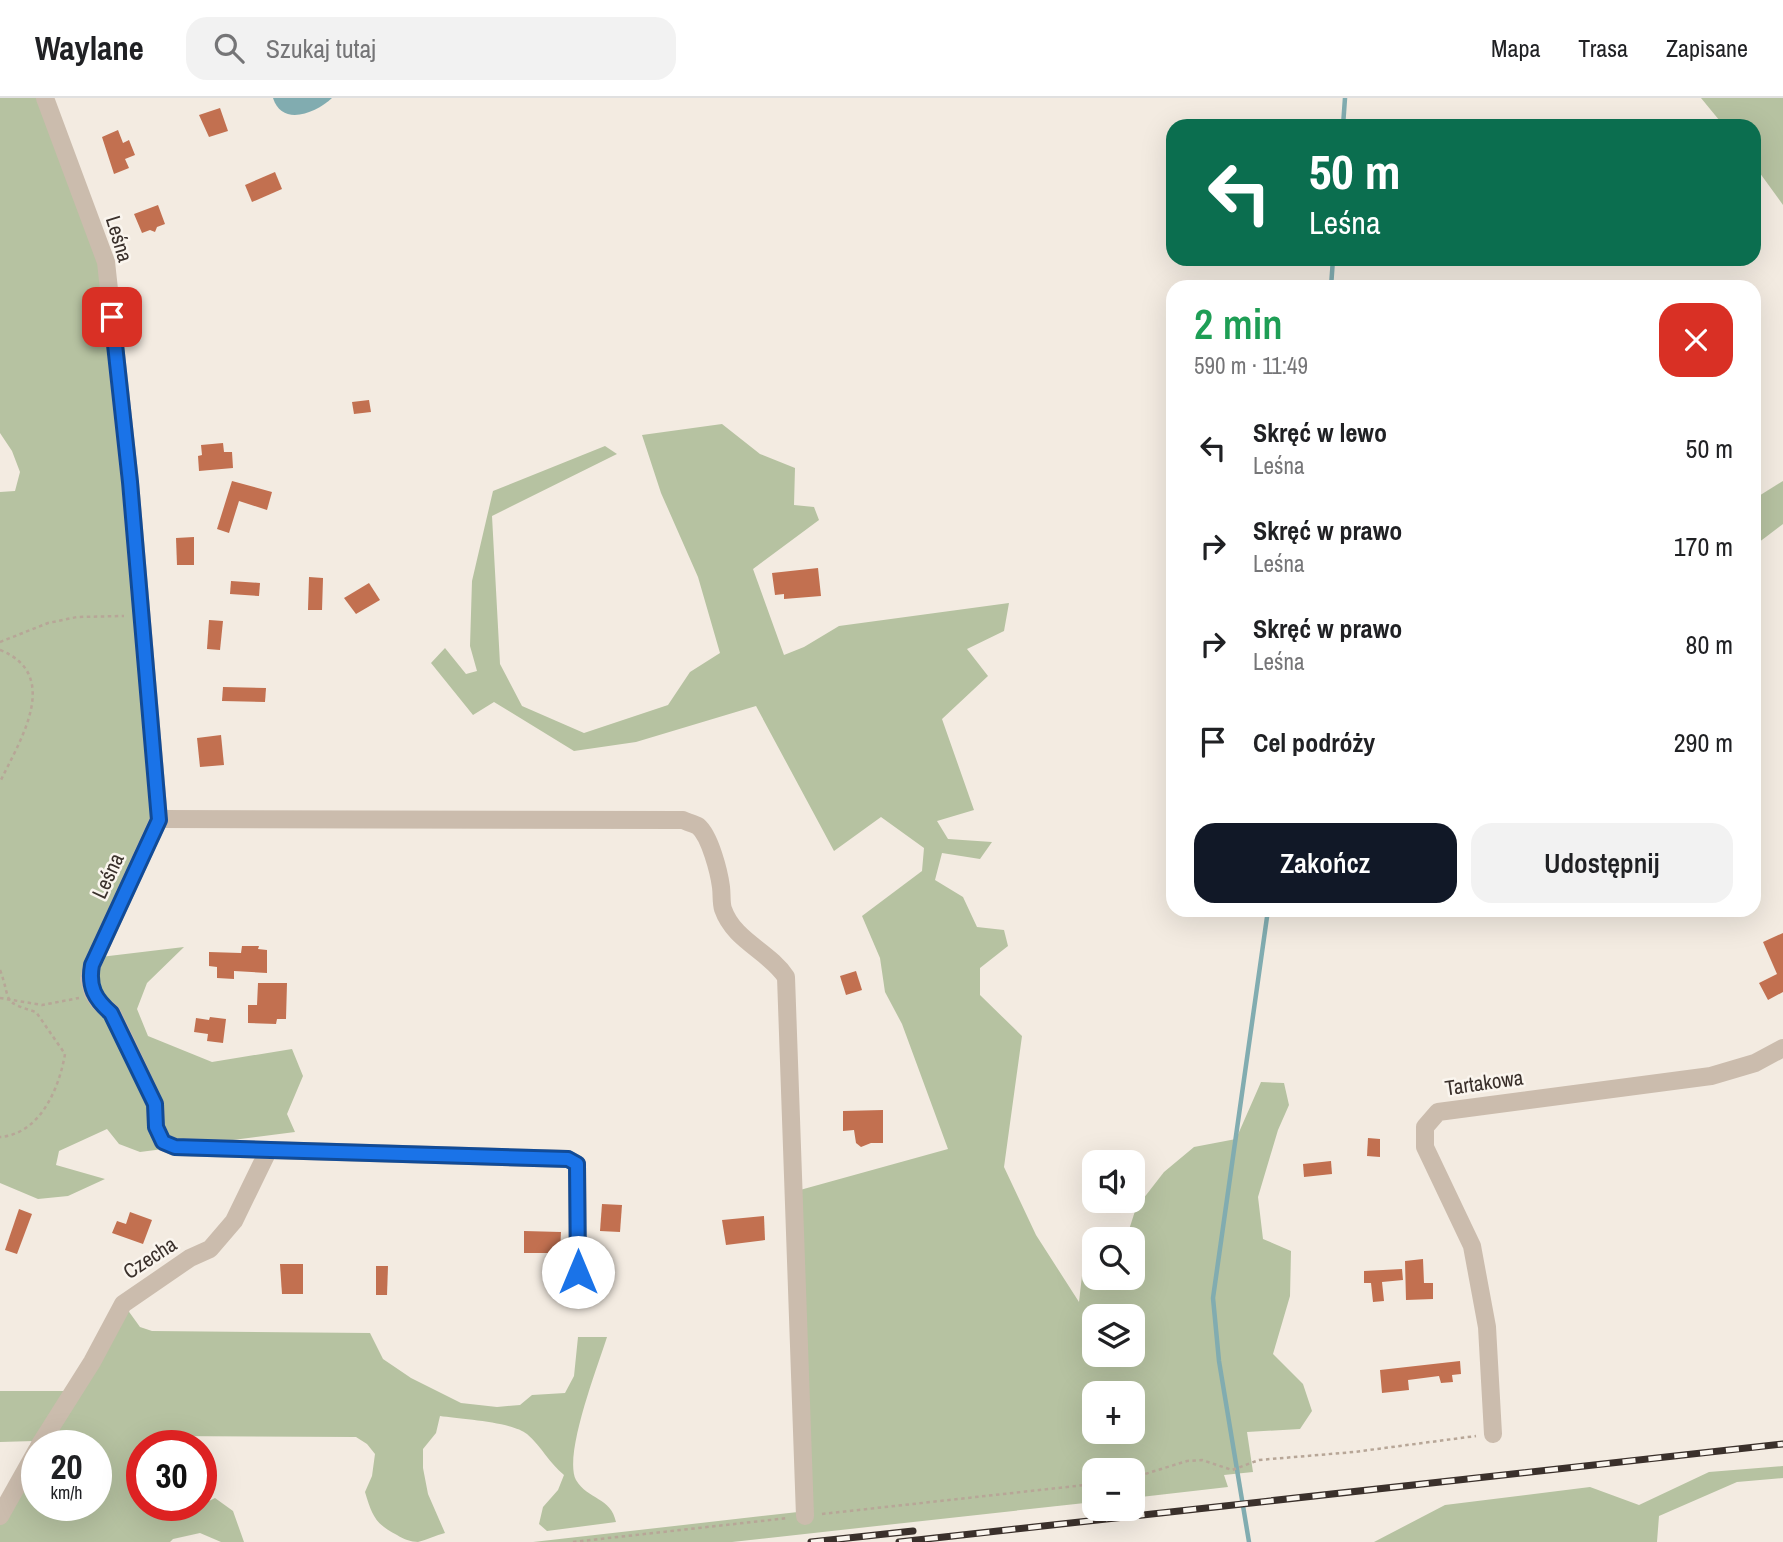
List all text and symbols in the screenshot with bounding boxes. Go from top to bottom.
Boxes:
search box [186,17,676,80]
text: Waylane [35,26,144,70]
icon: search [210,29,248,67]
text: Szukaj tutaj [266,31,376,66]
text: Mapa [1491,32,1540,64]
text: Trasa [1578,32,1628,64]
text: Zapisane [1666,32,1748,64]
text: 50 m [1309,138,1401,204]
icon: left [1194,147,1285,238]
text: Leśna [1309,201,1381,244]
street label: Leśna [99,212,140,266]
pin [82,287,142,347]
text: 2 min [1194,296,1283,352]
icon: arrive [93,298,131,336]
button: close [1659,303,1733,377]
text: 590 m · 11:49 [1194,350,1308,381]
text: Skręć w lewo [1253,415,1387,450]
icon: left [1194,429,1232,467]
text: 50 m [1686,431,1733,466]
text: Leśna [1253,450,1304,481]
text: Skręć w prawo [1253,513,1402,548]
icon: right [1194,527,1232,565]
text: 170 m [1674,529,1733,564]
text: Leśna [1253,548,1304,579]
text: Skręć w prawo [1253,611,1402,646]
icon: right [1194,625,1232,663]
text: 80 m [1686,627,1733,662]
text: Leśna [1253,646,1304,677]
icon: arrive [1194,723,1232,761]
text: Cel podróży [1253,725,1375,760]
text: 290 m [1674,725,1733,760]
button: Zakończ [1194,823,1457,903]
button: Udostępnij [1471,823,1733,903]
street label: Leśna [84,848,131,903]
street label: Tartakowa [1443,1063,1525,1102]
map controls [1082,1150,1145,1521]
button: sound [1082,1150,1145,1213]
button: search [1082,1227,1145,1290]
street label: Czecha [117,1229,182,1286]
position arrow [541,1235,615,1309]
button: layers [1082,1304,1145,1367]
button: + [1082,1381,1145,1444]
speed limit sign: 30 [126,1430,217,1521]
text: 20 [51,1443,82,1490]
button: − [1082,1458,1145,1521]
text: km/h [51,1480,83,1505]

